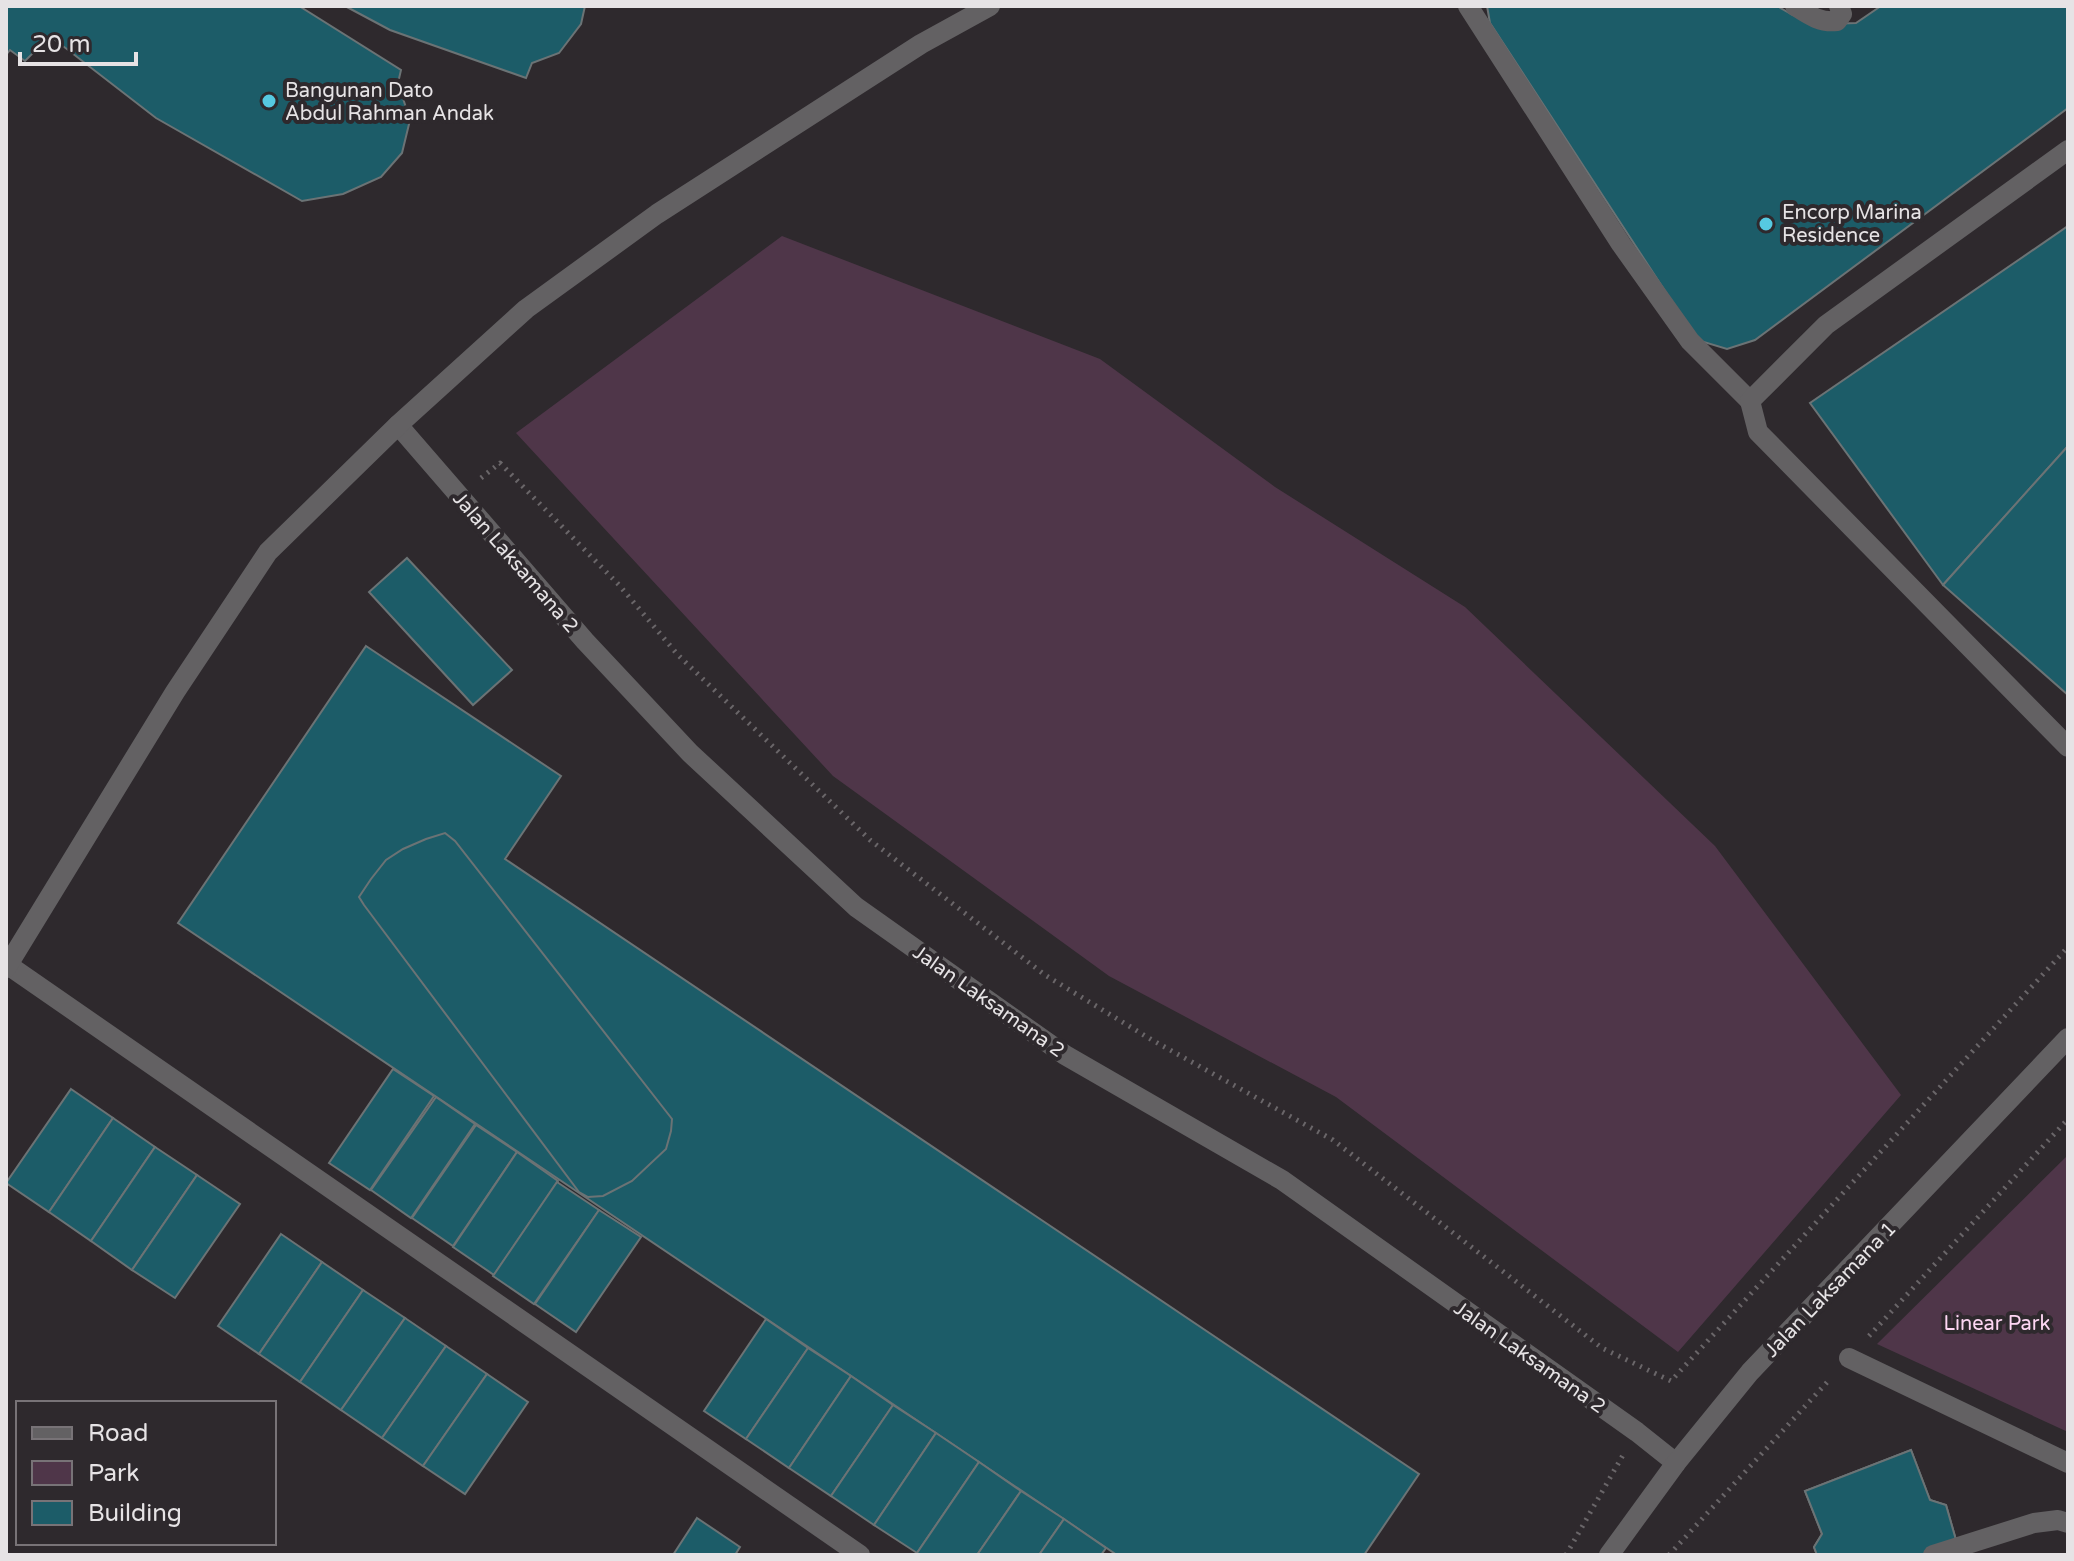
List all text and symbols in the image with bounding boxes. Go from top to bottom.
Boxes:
scale bar [20,16,136,66]
text: 20 m [32,30,90,59]
place label: Bangunan Dato Abdul Rahman Andak [285,79,494,126]
marker: Bangunan Dato Abdul Rahman Andak [260,92,278,110]
place label: Encorp Marina Residence [1782,201,1922,248]
marker: Encorp Marina Residence [1757,215,1775,233]
street label: Jalan Laksamana 2 [447,487,583,638]
street label: Jalan Laksamana 2 [908,941,1069,1063]
street label: Jalan Laksamana 1 [1760,1217,1902,1363]
street label: Jalan Laksamana 2 [1449,1297,1610,1419]
park label: Linear Park [1944,1312,2051,1336]
legend [16,1401,276,1545]
text: Road [88,1419,148,1448]
text: Park [88,1459,139,1488]
text: Building [88,1499,182,1528]

